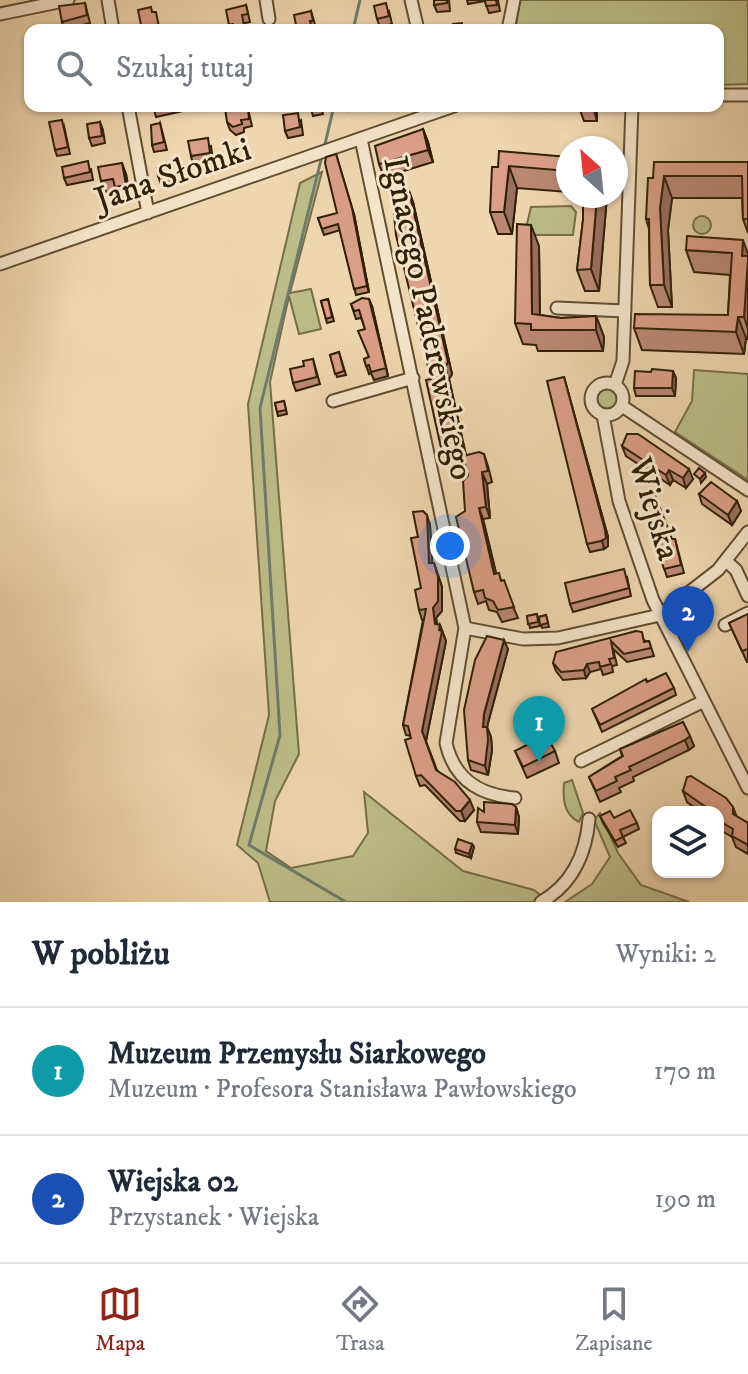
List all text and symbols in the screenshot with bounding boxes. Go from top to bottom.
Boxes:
search box [24,24,724,112]
icon: search [52,46,96,90]
text: Szukaj tutaj [116,50,254,87]
street label: Jana Słomki [87,129,257,222]
north arrow [556,136,628,208]
street label: Ignacego Paderewskiego [373,152,483,484]
street label: Wiejska [618,452,690,566]
your location [430,526,470,566]
pin: 2 [662,586,714,652]
pin: 1 [513,696,565,762]
map controls [652,806,724,878]
button: layers [652,806,724,878]
text: W pobliżu [32,933,170,975]
text: Wyniki: 2 [615,938,716,971]
text: Muzeum Przemysłu Siarkowego [108,1036,486,1073]
text: 1 [53,1055,63,1088]
text: 170 m [654,1055,716,1088]
text: Muzeum · Profesora Stanisława Pawłowskiego [108,1073,577,1106]
text: Wiejska 02 [108,1164,238,1201]
text: 2 [52,1183,64,1216]
text: 190 m [654,1183,716,1216]
text: Przystanek · Wiejska [108,1201,319,1234]
tab: Mapa [95,1282,145,1357]
tab: Trasa [336,1282,385,1357]
tab: Zapisane [575,1282,653,1357]

